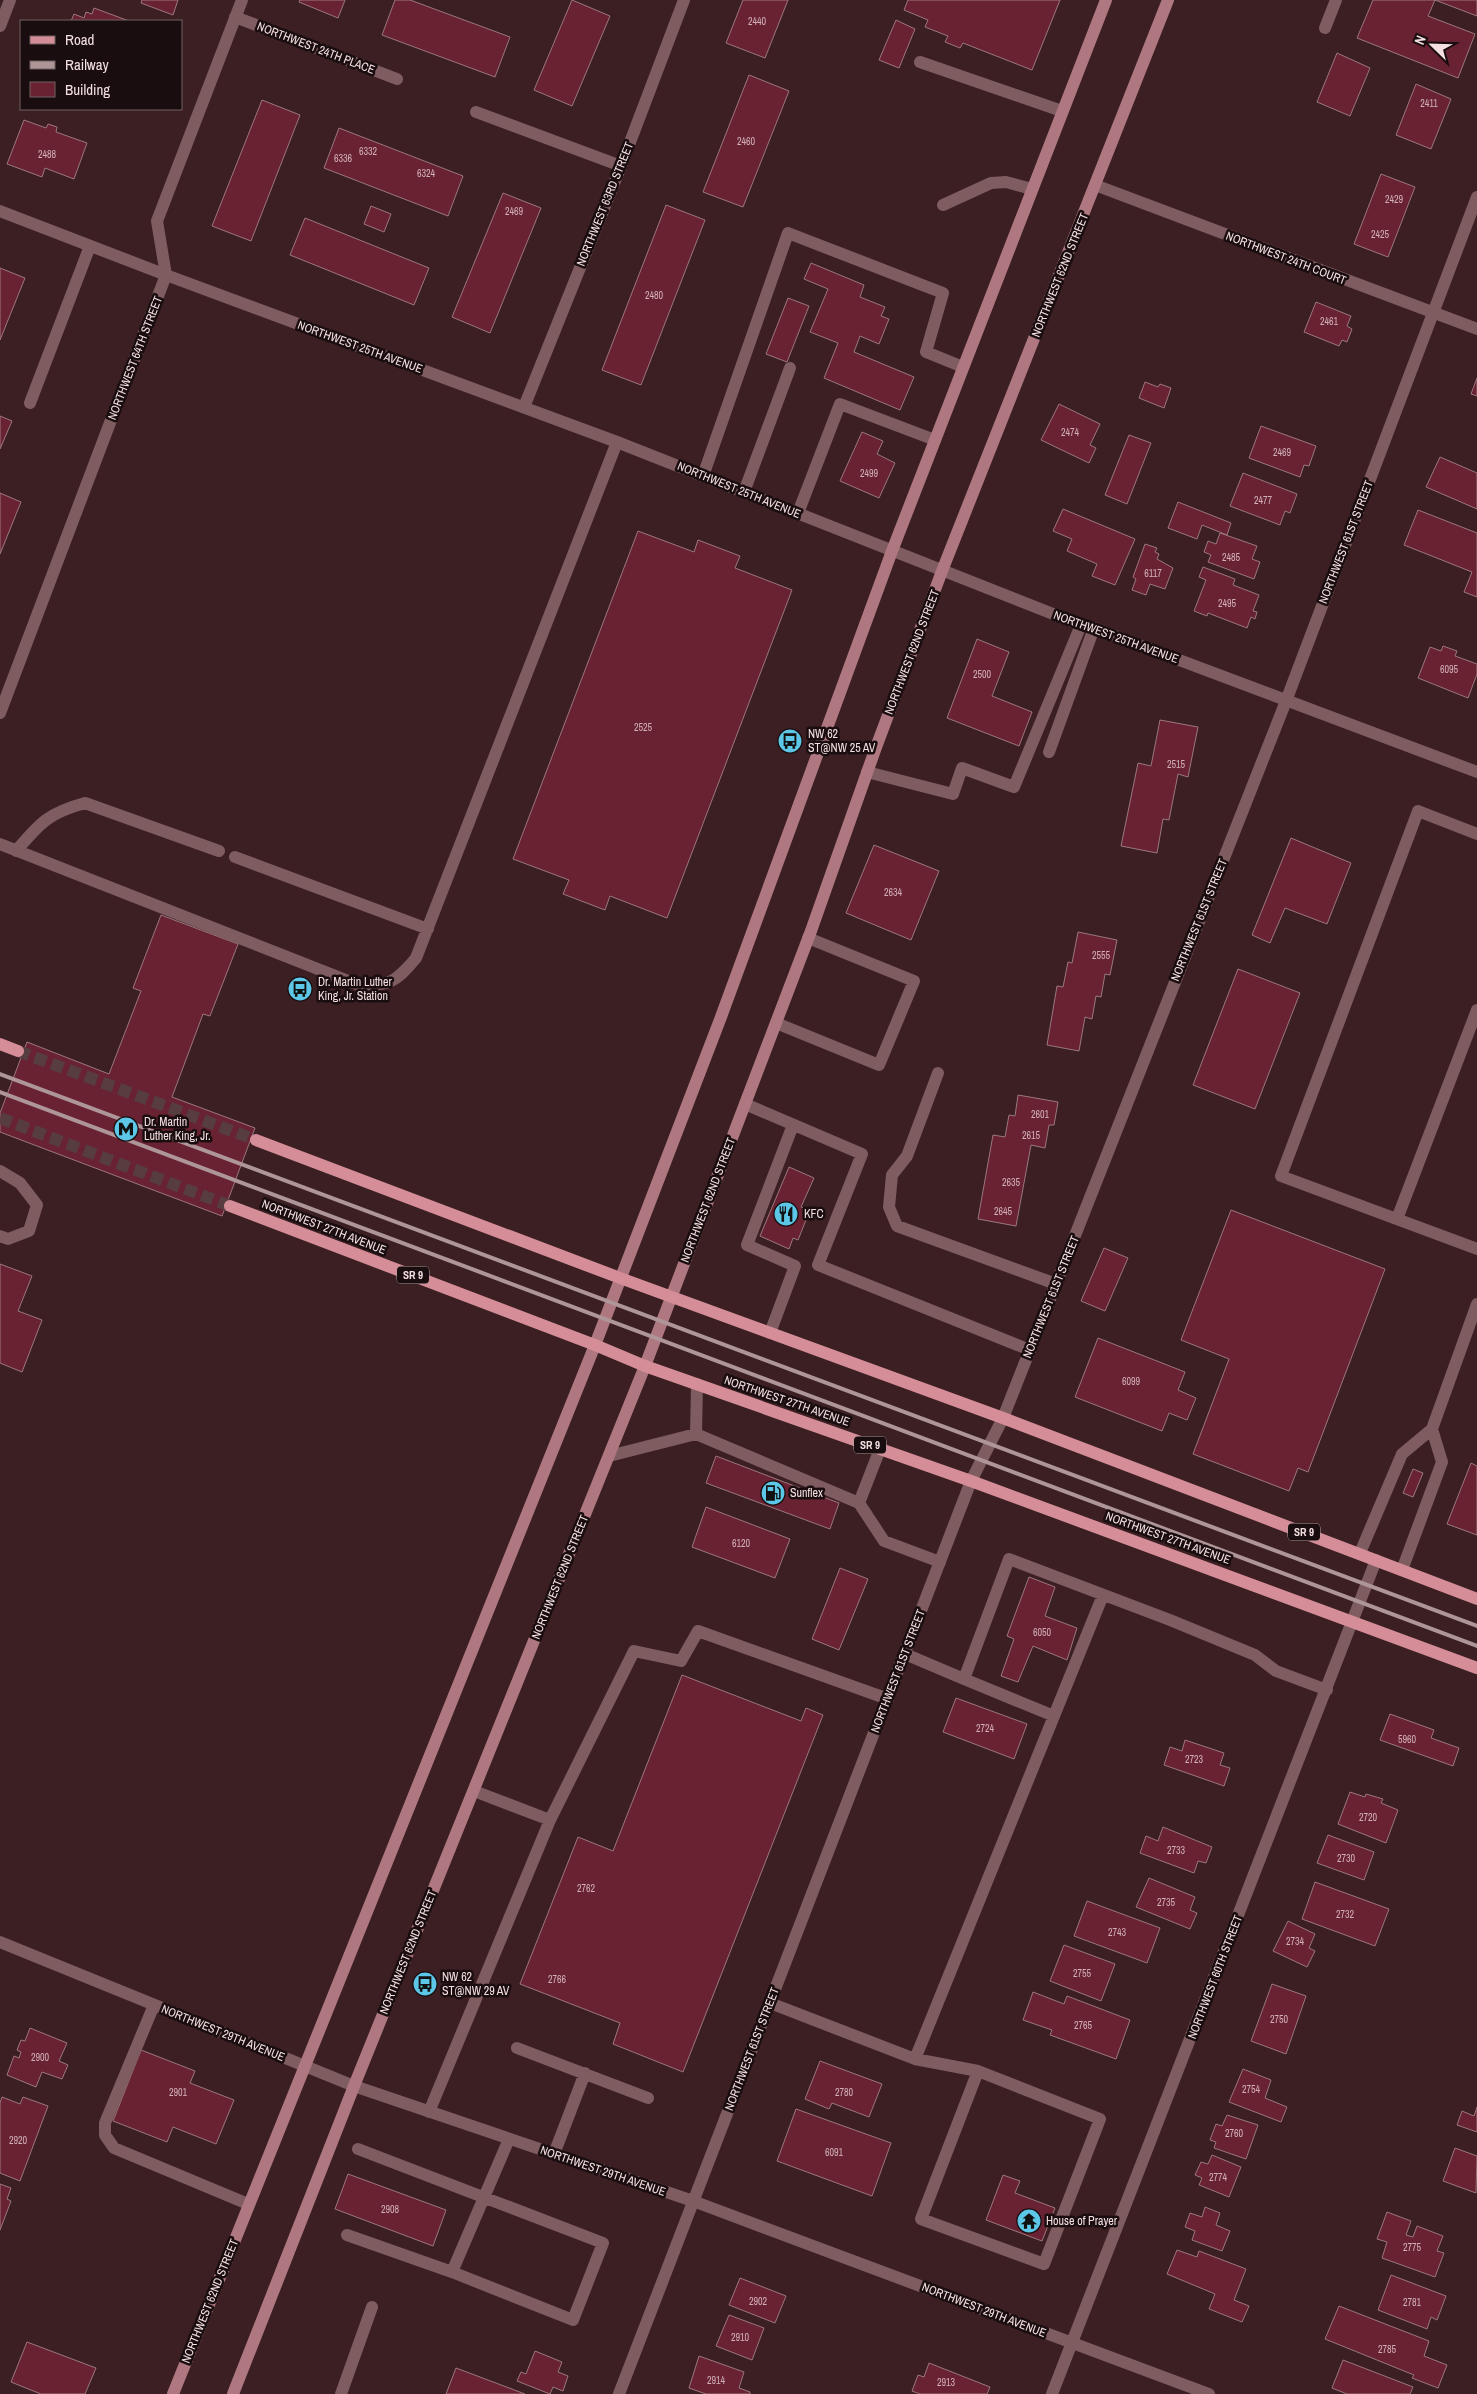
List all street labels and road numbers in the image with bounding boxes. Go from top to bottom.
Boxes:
street label: NORTHWEST 24TH PLACE [255,18,377,78]
street label: NORTHWEST 63RD STREET [573,140,637,268]
street label: NORTHWEST 62ND STREET [1028,211,1092,339]
street label: NORTHWEST 24TH COURT [1224,228,1348,288]
street label: NORTHWEST 64TH STREET [104,294,166,422]
street label: NORTHWEST 25TH AVENUE [295,317,425,377]
street label: NORTHWEST 25TH AVENUE [675,458,803,522]
street label: NORTHWEST 61ST STREET [1315,478,1377,606]
street label: NORTHWEST 62ND STREET [881,587,943,717]
street label: NORTHWEST 25TH AVENUE [1051,607,1181,667]
street label: NORTHWEST 61ST STREET [1167,856,1231,984]
street label: NORTHWEST 62ND STREET [677,1135,739,1265]
street label: NORTHWEST 27TH AVENUE [260,1196,388,1258]
street label: NORTHWEST 61ST STREET [1019,1233,1083,1361]
road number: SR 9 [397,1266,429,1284]
street label: NORTHWEST 27TH AVENUE [722,1372,852,1430]
road number: SR 9 [854,1436,886,1454]
street label: NORTHWEST 27TH AVENUE [1103,1508,1233,1568]
street label: NORTHWEST 62ND STREET [528,1513,592,1641]
road number: SR 9 [1288,1524,1320,1540]
street label: NORTHWEST 61ST STREET [867,1607,929,1735]
street label: NORTHWEST 62ND STREET [376,1888,440,2016]
street label: NORTHWEST 60TH STREET [1184,1913,1246,2041]
street label: NORTHWEST 61ST STREET [721,1985,783,2113]
street label: NORTHWEST 29TH AVENUE [159,2001,287,2065]
street label: NORTHWEST 29TH AVENUE [538,2142,668,2200]
street label: NORTHWEST 62ND STREET [178,2237,242,2365]
street label: NORTHWEST 29TH AVENUE [920,2279,1048,2341]

